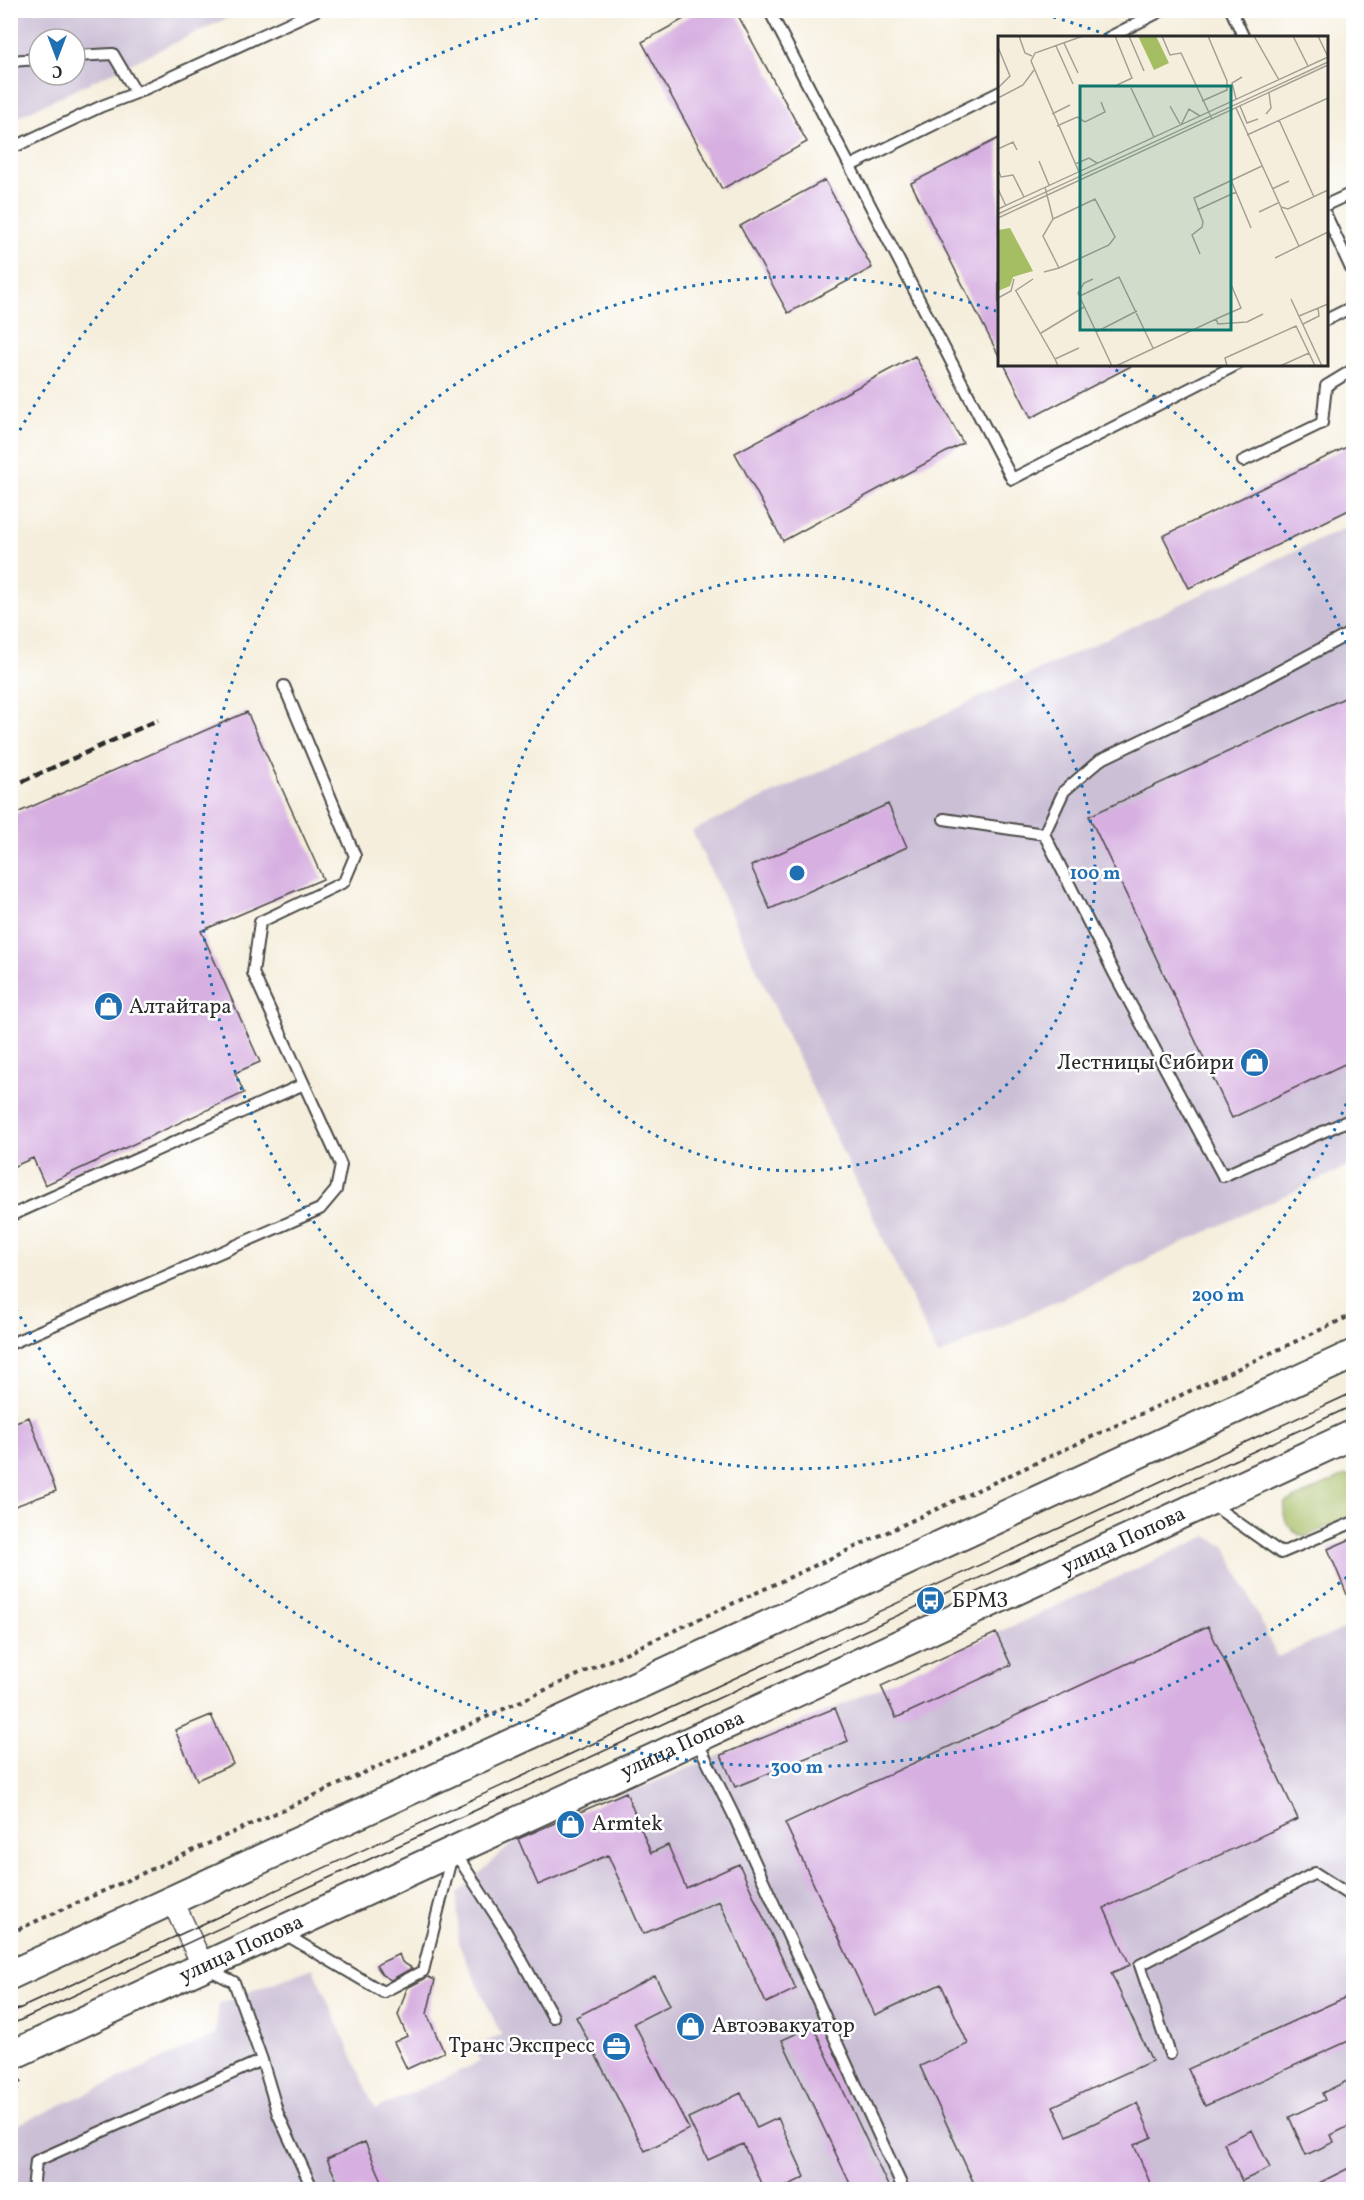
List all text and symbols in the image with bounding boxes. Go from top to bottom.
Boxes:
north arrow [27,27,87,87]
inset map [998,36,1328,366]
text: С [52,59,62,81]
text: 100 m [1070,862,1120,887]
centre of rings [787,863,807,883]
shop icon: Алтайтара [92,991,124,1023]
place label: Алтайтара [129,993,232,1022]
shop icon: Лестницы Сибири [1239,1047,1271,1079]
place label: Лестницы Сибири [1057,1049,1234,1078]
text: 200 m [1192,1284,1244,1309]
street label: улица Попова [1057,1499,1190,1582]
bus stop icon: БРМЗ [915,1585,947,1617]
place label: БРМЗ [952,1587,1008,1616]
street label: улица Попова [616,1703,749,1786]
text: 300 m [771,1756,823,1781]
shop icon: Armtek [555,1808,587,1840]
place label: Armtek [592,1810,663,1839]
street label: улица Попова [175,1908,308,1990]
shop icon: Автоэвакуатор [675,2010,707,2042]
place label: Автоэвакуатор [712,2012,855,2041]
office icon: Транс Экспресс [600,2030,632,2062]
place label: Транс Экспресс [449,2032,595,2061]

